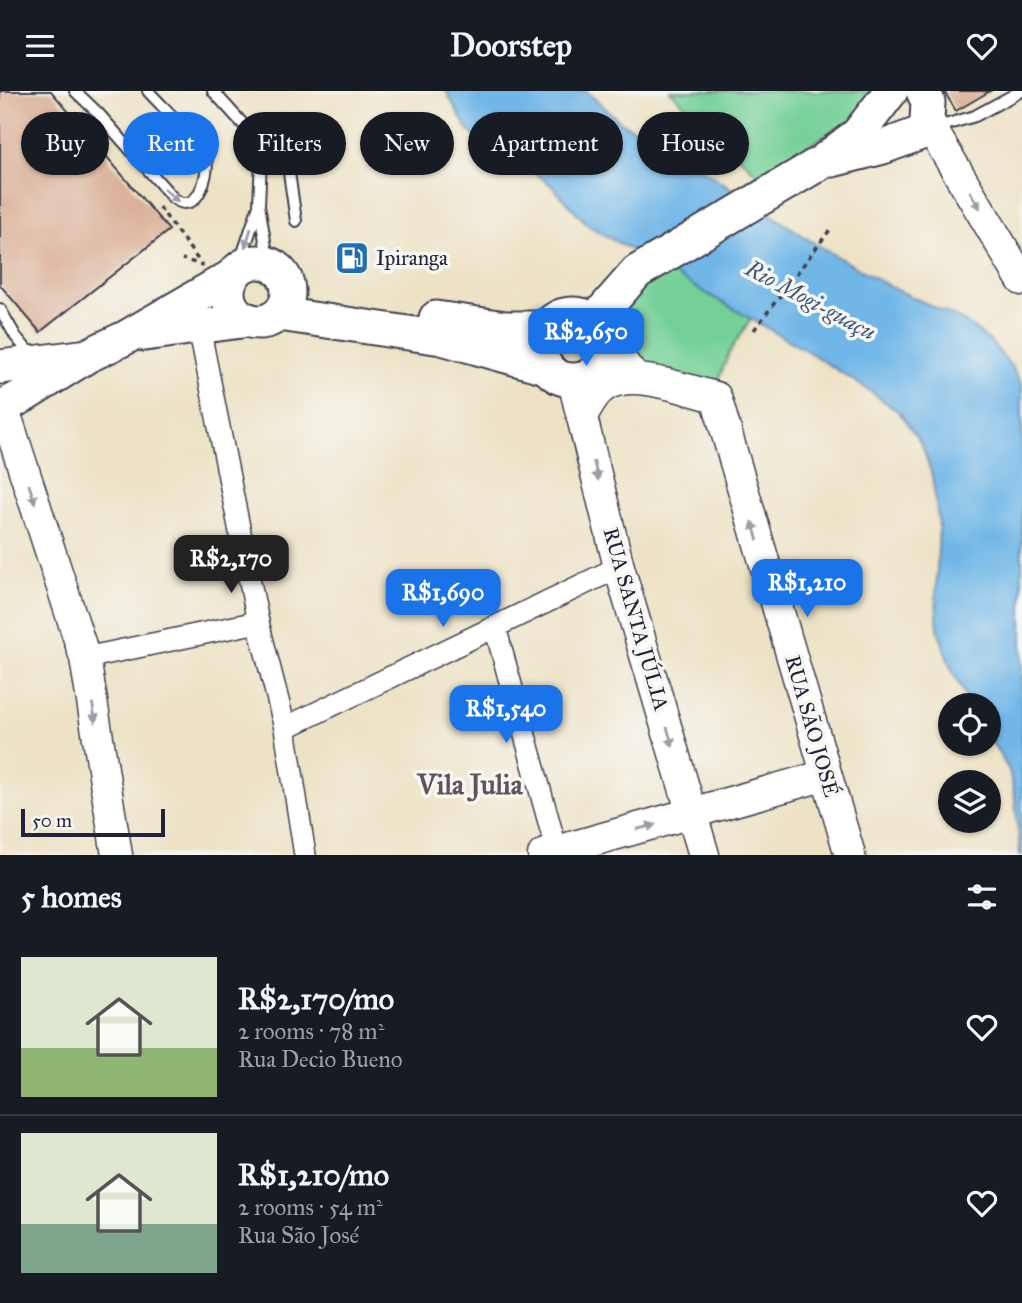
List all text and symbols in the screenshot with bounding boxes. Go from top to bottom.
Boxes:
text: Doorstep [450,26,572,65]
icon: menu [21,27,59,65]
icon: heart [963,27,1001,65]
chip: Buy [21,112,109,175]
chip: Rent [123,112,219,175]
chip: Filters [233,112,346,175]
chip: New [360,112,454,175]
chip: Apartment [468,112,623,175]
chip: House [637,112,749,175]
one-way arrow [162,187,180,203]
one-way arrow [969,191,981,210]
one-way arrow [242,228,253,249]
fuel station icon: Ipiranga [333,239,371,277]
place label: Ipiranga [376,245,448,271]
water label: Rio Mogi-guaçu [740,253,881,346]
pin: R$2,650 [521,309,651,368]
text: R$2,650 [544,317,628,345]
one-way arrow [590,460,601,482]
one-way arrow [27,484,38,505]
one-way arrow [749,520,760,542]
street label: RUA SANTA JÚLIA [597,524,676,713]
pin: R$2,170 [166,535,296,595]
text: R$2,170 [190,544,272,572]
pin: R$1,210 [742,559,872,619]
text: R$1,210 [768,568,846,596]
pin: R$1,690 [378,569,508,629]
text: R$1,690 [402,578,484,606]
street label: RUA SÃO JOSÉ [779,652,846,800]
pin: R$1,540 [441,685,571,745]
map controls [938,693,1001,833]
button: locate [938,693,1001,756]
text: R$1,540 [466,694,546,722]
one-way arrow [89,702,100,724]
one-way arrow [665,727,675,748]
district label: Vila Julia [416,767,524,802]
button: layers [938,770,1001,833]
scale bar [21,806,164,838]
text: 50 m [32,809,72,832]
one-way arrow [636,821,657,831]
icon: filters [963,878,1001,916]
text: 5 homes [21,879,122,915]
text: R$2,170/mo [238,981,394,1017]
icon: home [77,985,161,1069]
icon: heart [963,1008,1001,1046]
text: 2 rooms · 78 m² [238,1017,384,1045]
text: Rua Decio Bueno [238,1045,403,1073]
text: R$1,210/mo [238,1157,389,1193]
icon: home [77,1161,161,1245]
icon: heart [963,1184,1001,1222]
text: 2 rooms · 54 m² [238,1193,383,1221]
text: Rua São José [238,1221,359,1249]

